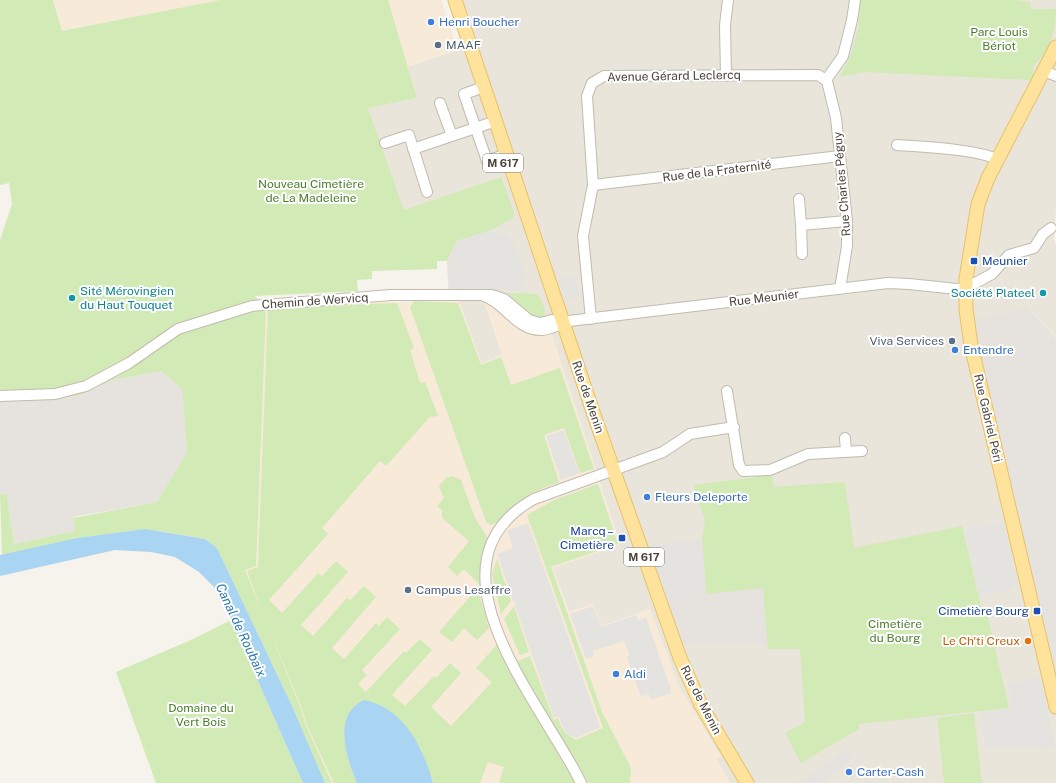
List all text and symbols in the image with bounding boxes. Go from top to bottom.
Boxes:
place label: Henri Boucher [439,15,519,29]
marker: Henri Boucher [426,17,436,27]
park label: Parc Louis Bériot [970,25,1028,53]
place label: MAAF [446,38,481,52]
marker: MAAF [433,40,443,50]
street label: Avenue Gérard Leclercq [607,68,741,84]
street label: Rue Charles Péguy [830,130,854,237]
road number: M 617 [483,154,523,172]
street label: Rue de la Fraternité [662,157,772,185]
park label: Nouveau Cimetière de La Madeleine [258,177,364,205]
place label: Meunier [982,254,1028,268]
marker: Meunier [969,256,979,266]
place label: Sité Mérovingien du Haut Touquet [80,284,174,312]
place label: Société Plateel [951,286,1035,300]
street label: Rue Meunier [728,287,800,309]
marker: Société Plateel [1038,288,1048,298]
street label: Chemin de Wervicq [261,290,369,312]
marker: Sité Mérovingien du Haut Touquet [67,293,77,303]
place label: Viva Services [869,334,944,348]
marker: Viva Services [947,336,957,346]
place label: Entendre [963,343,1014,357]
marker: Entendre [950,345,960,355]
street label: Rue de Menin [569,359,607,435]
street label: Rue Gabriel Péri [971,372,1005,464]
place label: Fleurs Deleporte [655,490,748,504]
marker: Fleurs Deleporte [642,492,652,502]
place label: Marcq – Cimetière [560,524,614,552]
marker: Marcq – Cimetière [617,533,627,543]
road number: M 617 [624,548,664,566]
water label: Canal de Roubaix [213,581,269,679]
place label: Campus Lesaffre [416,583,511,597]
marker: Campus Lesaffre [403,585,413,595]
place label: Cimetière Bourg [938,604,1029,618]
marker: Cimetière Bourg [1032,606,1042,616]
park label: Cimetière du Bourg [868,617,922,645]
place label: Le Ch'ti Creux [942,634,1020,648]
marker: Le Ch'ti Creux [1023,636,1033,646]
street label: Rue de Menin [678,663,724,737]
place label: Aldi [624,667,646,681]
marker: Aldi [611,669,621,679]
park label: Domaine du Vert Bois [168,701,234,729]
place label: Carter-Cash [857,765,924,779]
marker: Carter-Cash [844,767,854,777]

